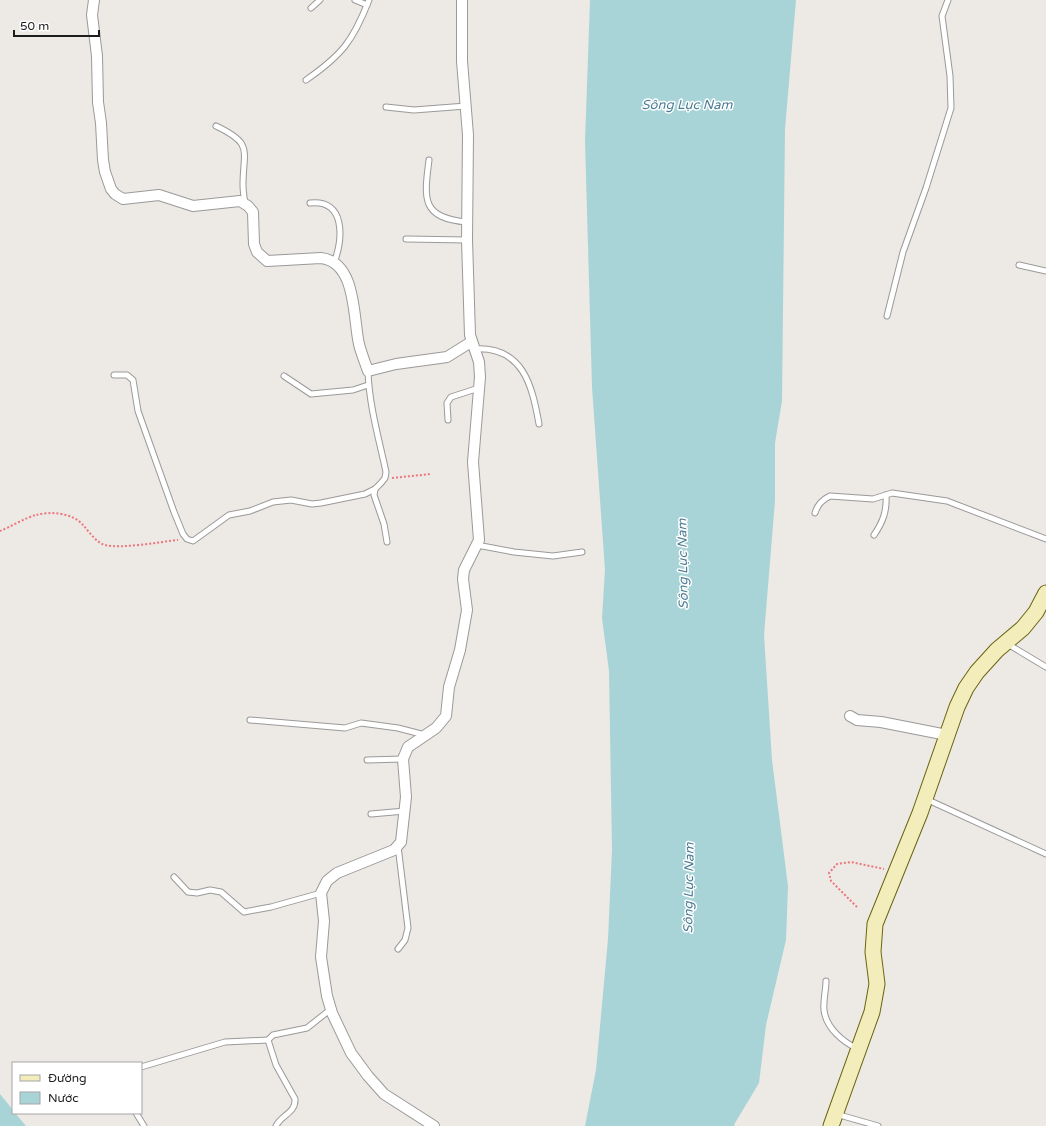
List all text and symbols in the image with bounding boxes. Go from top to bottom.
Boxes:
scale bar [14,12,99,38]
text: 50 m [20,19,49,33]
water label: Sông Lục Nam [642,97,733,113]
water label: Sông Lục Nam [674,517,692,610]
water label: Sông Lục Nam [680,841,698,934]
legend [12,1062,142,1114]
text: Đường [48,1071,87,1085]
text: Nước [48,1091,79,1105]

